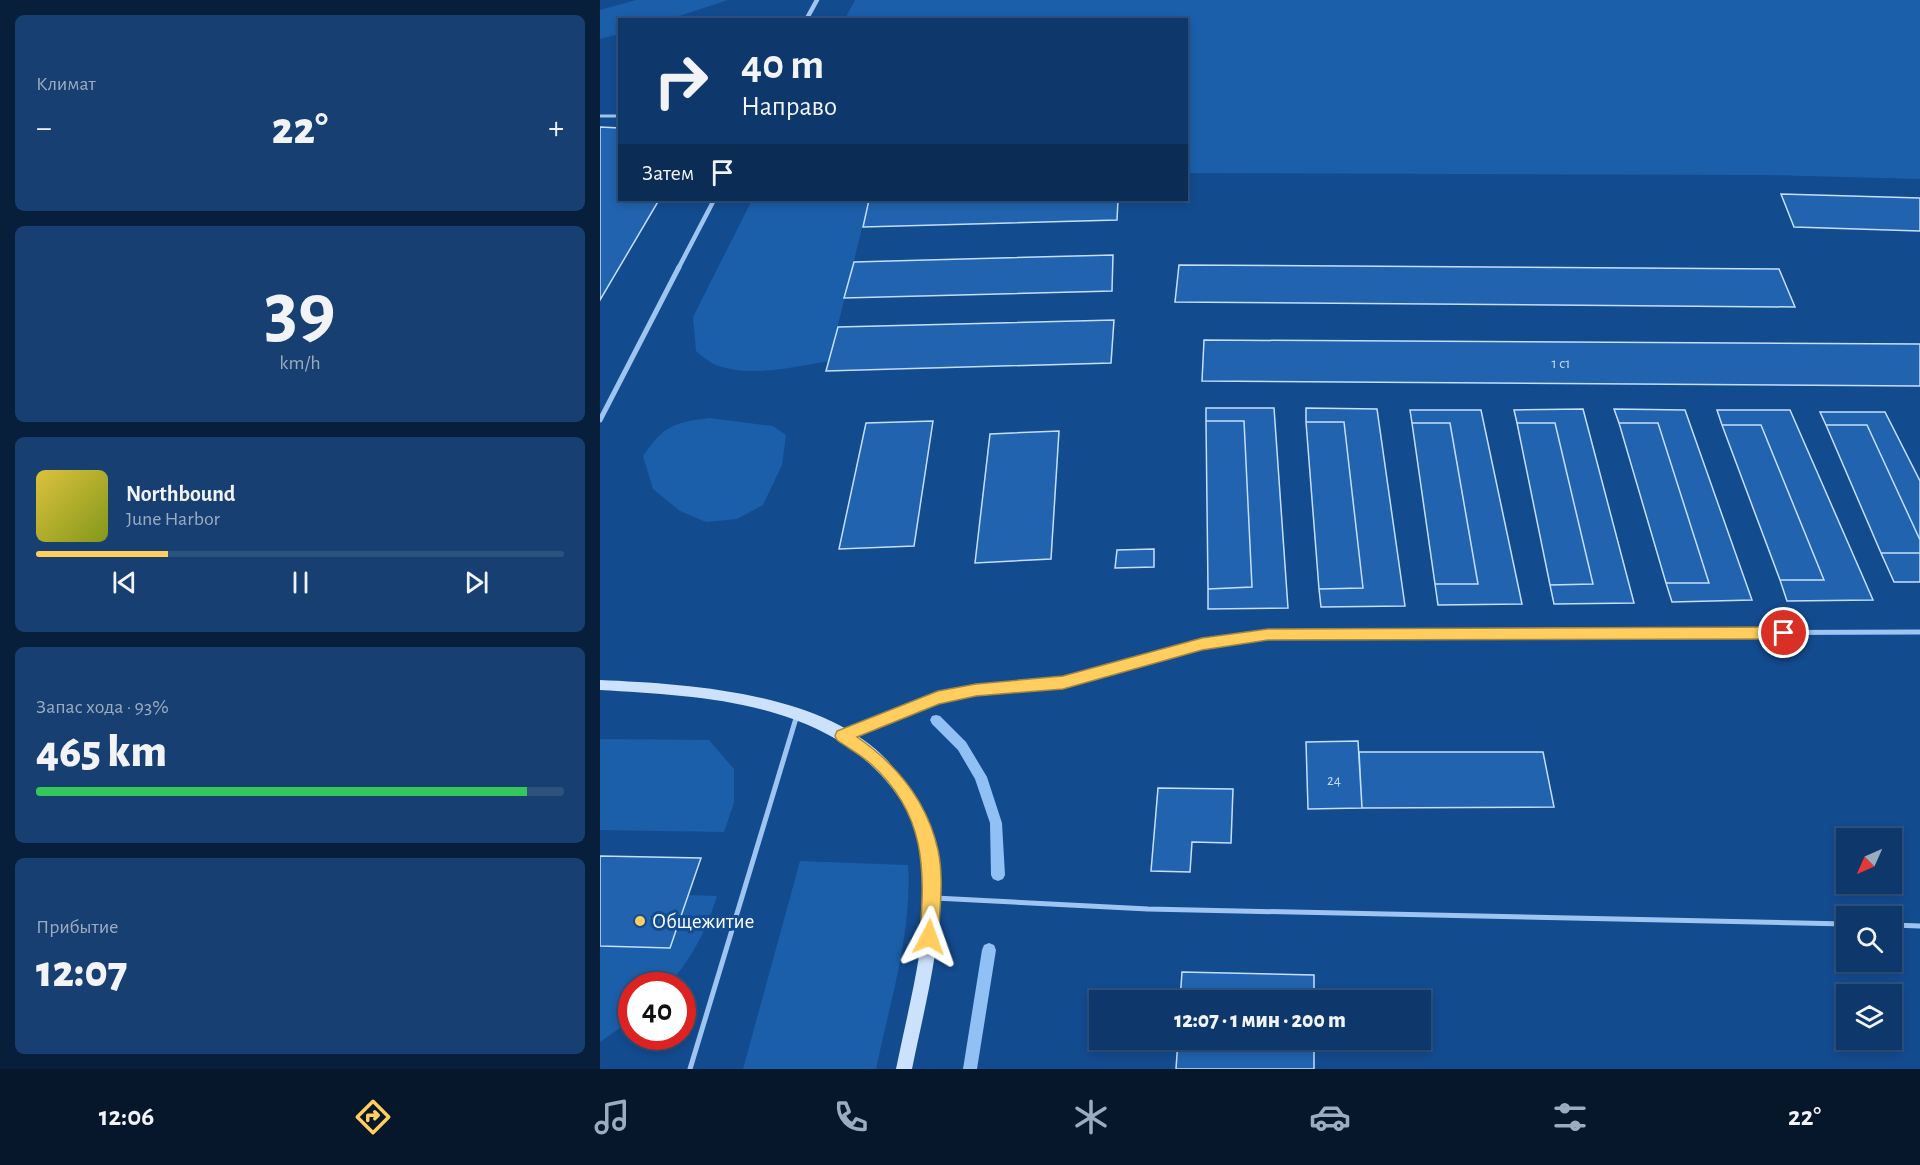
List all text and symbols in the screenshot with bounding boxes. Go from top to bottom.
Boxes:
icon: right [642,42,720,120]
text: 40 m [741,44,824,86]
text: Климат [36,74,96,94]
text: Направо [741,93,837,120]
text: 22° [272,107,328,152]
text: − [36,112,52,145]
text: + [548,112,564,145]
icon: arrive [706,156,739,189]
text: Затем [642,162,694,184]
text: 39 [264,273,336,351]
text: km/h [279,353,321,373]
house number: 1 с1 [1552,356,1570,371]
text: Northbound [126,483,235,505]
text: June Harbor [126,509,220,529]
icon: previous [108,566,141,599]
icon: pause [284,566,317,599]
icon: next [460,566,493,599]
pin [1758,607,1809,658]
icon: arrive [1767,616,1800,649]
text: Запас хода · 93% [36,697,169,717]
text: 465 km [36,730,167,775]
house number: 24 [1327,773,1341,788]
north arrow [1836,828,1902,894]
map controls [1836,828,1902,1050]
position arrow [897,905,961,969]
button: search [1836,906,1902,972]
place label: Общежитие [652,911,754,932]
marker: Общежитие [633,914,647,928]
text: Прибытие [36,917,118,937]
text: 12:07 [36,950,128,995]
speed limit sign: 40 [618,972,696,1050]
button: layers [1836,984,1902,1050]
text: 12:07 · 1 мин · 200 m [1174,1009,1346,1031]
icon: directions [352,1096,394,1138]
icon: music [591,1096,633,1138]
icon: phone [830,1096,872,1138]
icon: climate [1070,1096,1112,1138]
icon: car [1309,1096,1351,1138]
icon: filters [1549,1096,1591,1138]
text: 12:06 [99,1103,154,1130]
text: 22° [1788,1103,1821,1130]

